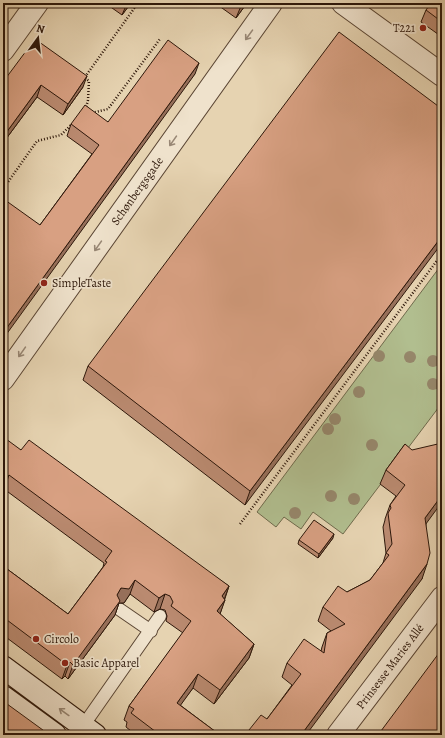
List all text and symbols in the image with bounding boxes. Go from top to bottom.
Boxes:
north arrow [18,18,58,58]
place label: T221 [393,20,415,36]
text: N [35,21,46,37]
marker: T221 [418,23,428,33]
one-way arrow [245,29,253,40]
one-way arrow [169,135,177,146]
street label: Schønbergsgade [107,153,167,228]
one-way arrow [94,241,102,252]
place label: SimpleTaste [52,275,111,291]
marker: SimpleTaste [39,278,49,288]
one-way arrow [18,347,26,358]
street label: Prinsesse Maries Allé [352,621,428,712]
place label: Circolo [44,631,79,647]
marker: Circolo [31,634,41,644]
place label: Basic Apparel [73,655,139,671]
marker: Basic Apparel [60,658,70,668]
one-way arrow [59,708,70,716]

